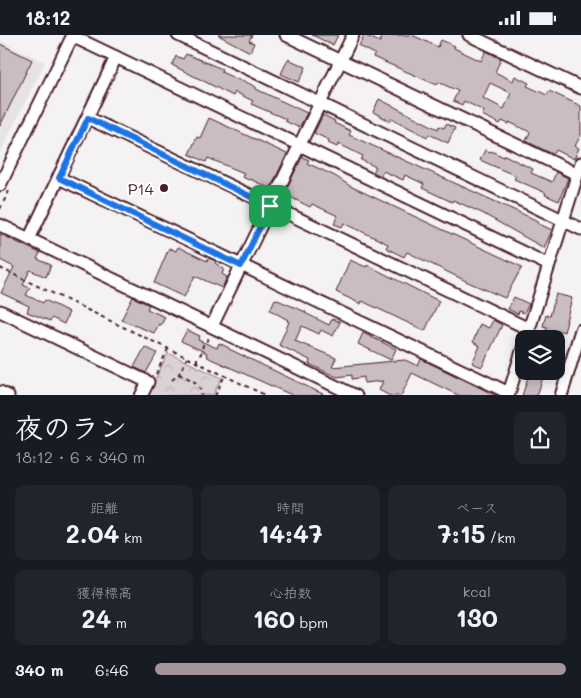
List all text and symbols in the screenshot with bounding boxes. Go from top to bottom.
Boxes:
text: 18:12 [25,5,70,30]
place label: P14 [128,178,155,199]
marker: P14 [158,182,170,194]
pin [249,185,291,227]
icon: arrive [256,192,284,220]
map controls [515,330,565,380]
button: layers [515,330,565,380]
text: 夜のラン [15,409,127,445]
button: share [514,412,566,464]
text: 18:12 · 6 × 340 m [15,446,145,467]
text: 距離 [90,498,118,517]
text: 時間 [276,498,304,517]
text: ペース [456,498,497,517]
text: 2.04 [66,517,119,549]
text: 14:47 [258,517,323,549]
text: 7:15 [438,517,485,549]
text: km [119,528,143,547]
text: /km [485,528,516,547]
text: kcal [463,582,491,601]
text: 獲得標高 [76,583,132,602]
text: 心拍数 [269,583,311,602]
text: 130 [456,601,498,633]
text: 24 [81,602,111,634]
text: 160 [253,602,295,634]
text: m [111,613,127,632]
text: bpm [295,613,328,632]
text: 340 m [15,659,64,680]
text: 6:46 [95,659,129,680]

